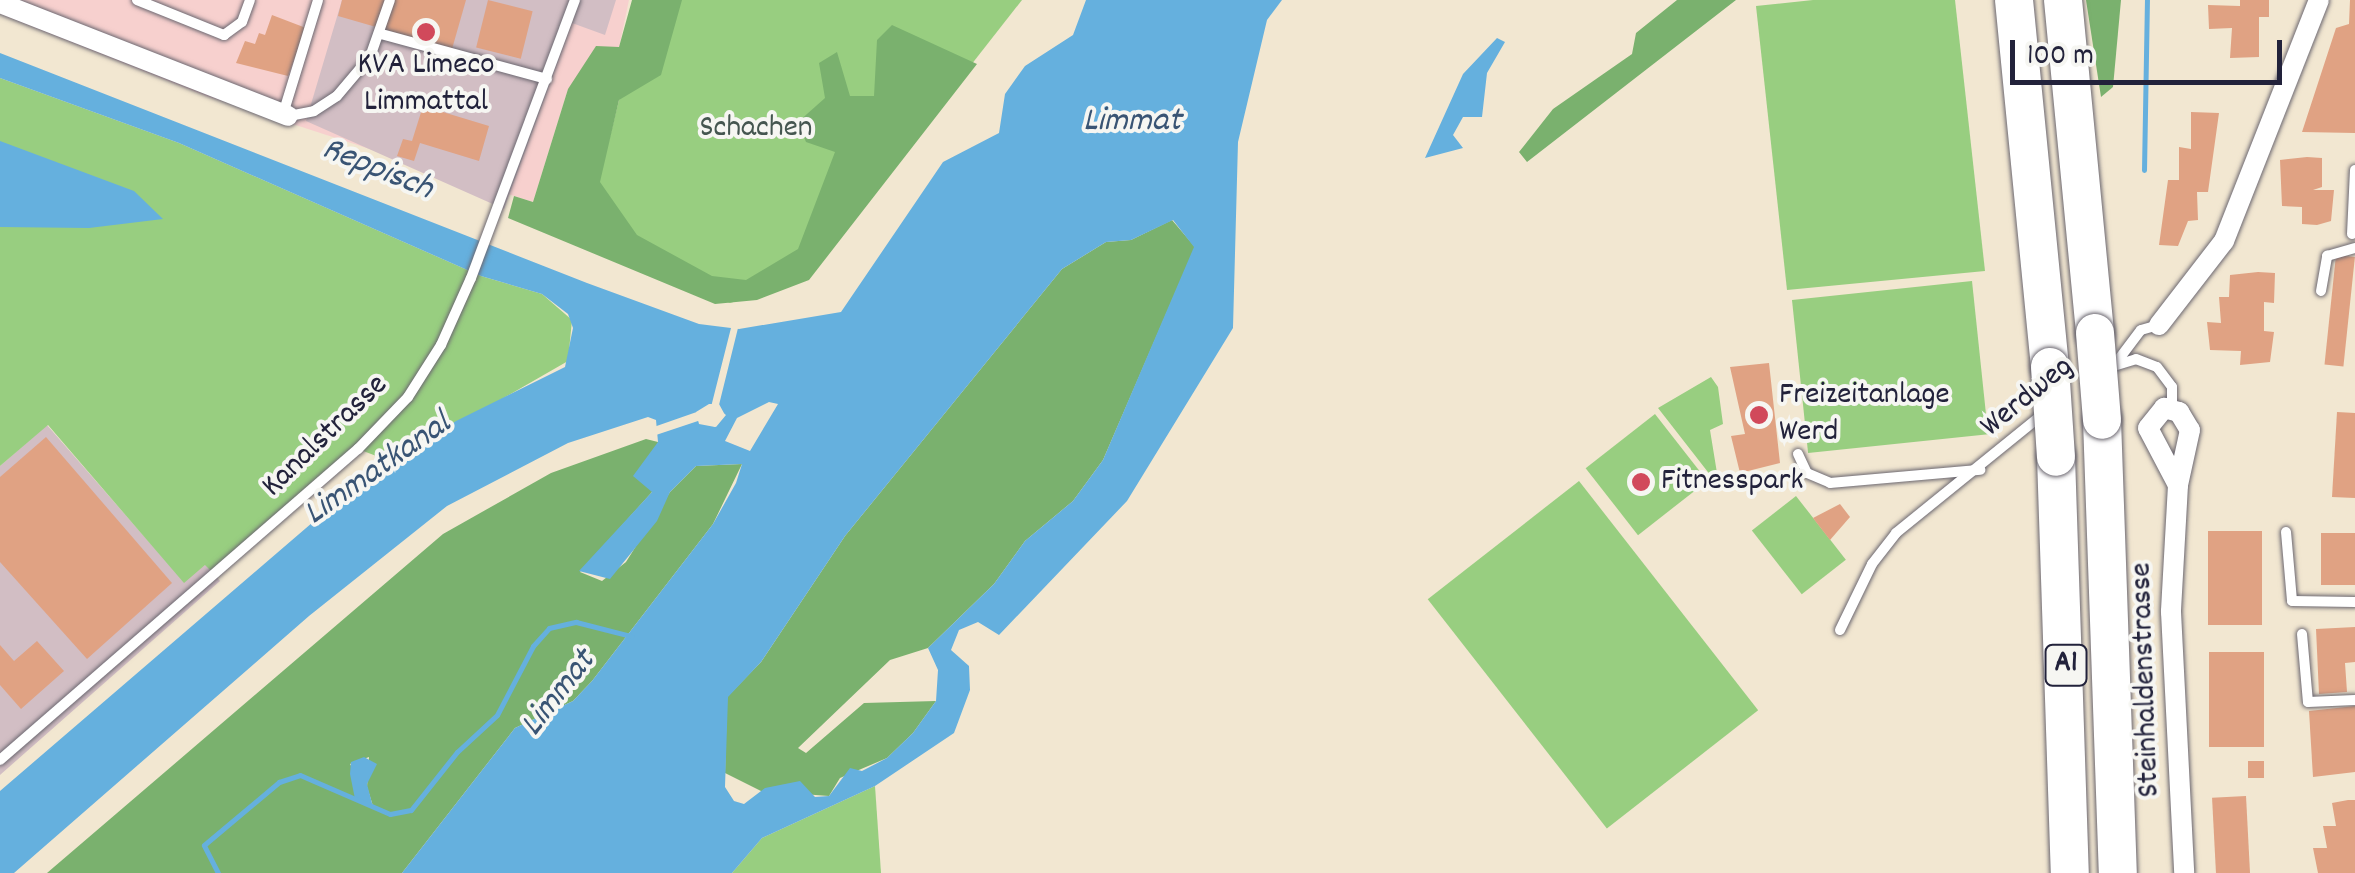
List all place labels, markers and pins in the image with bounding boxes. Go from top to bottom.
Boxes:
marker: KVA Limeco Limmattal [415,21,437,43]
place label: KVA Limeco Limmattal [357,48,495,123]
place label: Freizeitanlage Werd [1779,378,1949,453]
marker: Freizeitanlage Werd [1748,404,1770,426]
place label: Fitnesspark [1661,463,1803,501]
marker: Fitnesspark [1630,471,1652,493]

